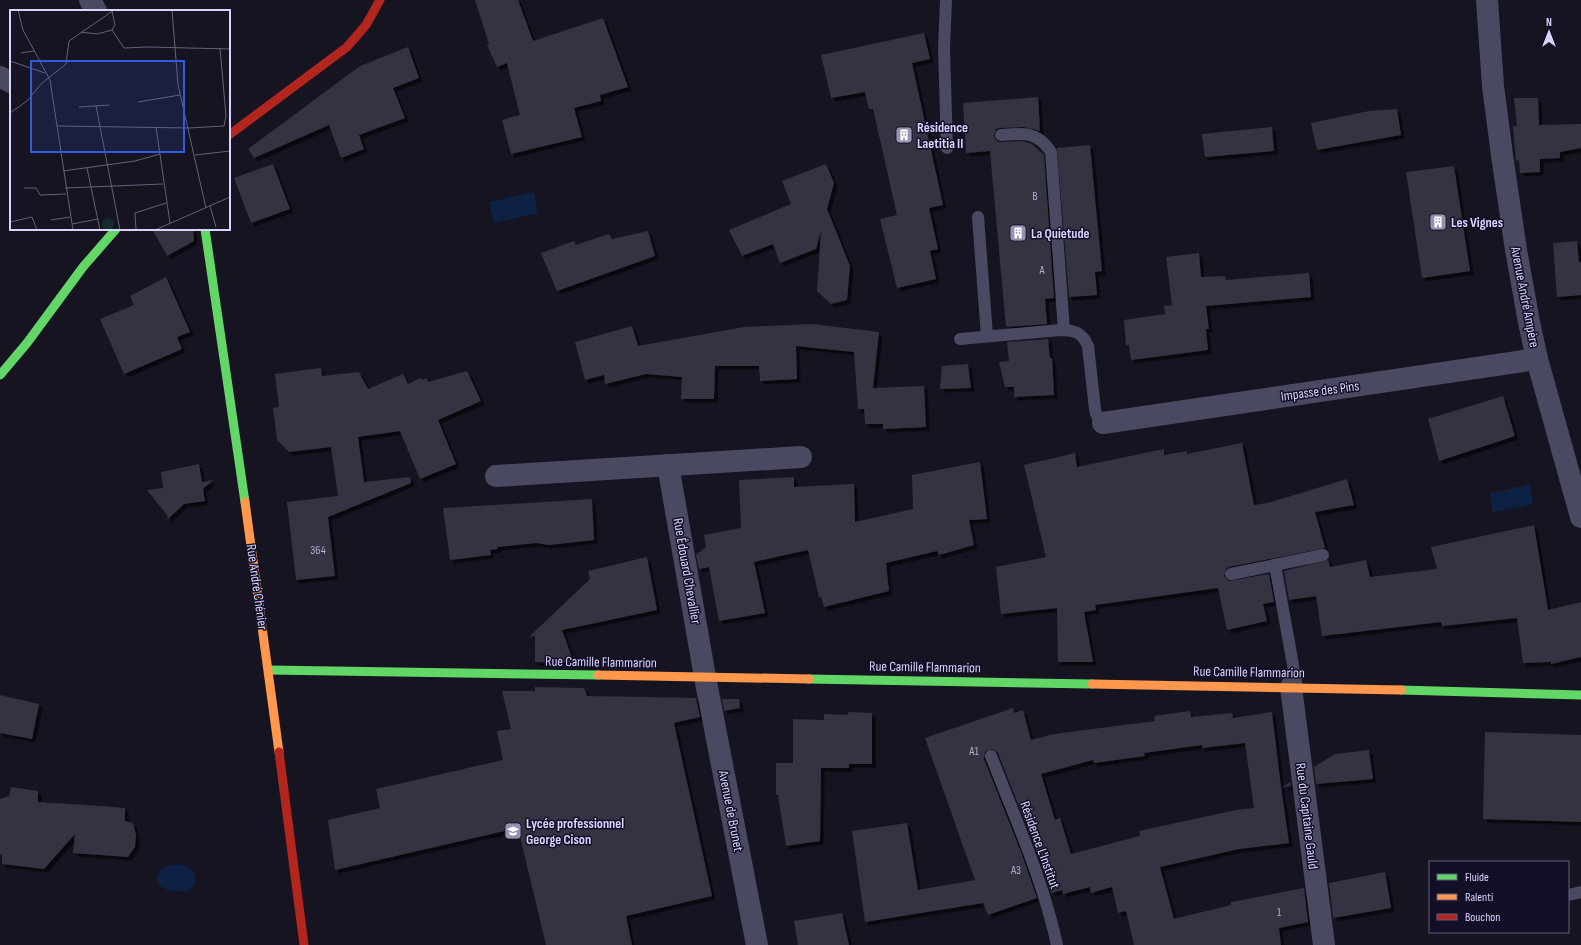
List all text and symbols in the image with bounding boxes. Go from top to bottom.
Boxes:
inset map [10,10,230,230]
north arrow [1529,12,1569,52]
text: N [1546,16,1552,29]
place label: Résidence Laetitia II [917,119,968,152]
building icon: Résidence Laetitia II [894,125,914,145]
house number: B [1032,189,1038,204]
building icon: Les Vignes [1428,212,1448,232]
place label: Les Vignes [1451,214,1503,231]
building icon: La Quietude [1008,223,1028,243]
place label: La Quietude [1031,225,1090,242]
street label: Avenue André Ampère [1507,244,1543,349]
house number: A [1038,263,1045,278]
street label: Impasse des Pins [1280,377,1360,405]
street label: Rue Édouard Chevallier [669,517,705,625]
street label: Rue André Chénier [243,543,271,631]
house number: 364 [310,543,326,558]
street label: Rue Camille Flammarion [545,653,657,671]
street label: Rue Camille Flammarion [869,658,981,676]
street label: Rue Camille Flammarion [1193,663,1305,681]
house number: A1 [968,744,979,759]
street label: Rue du Capitaine Gauld [1292,762,1322,870]
street label: Avenue de Brunet [715,768,747,853]
street label: Résidence L'Institut [1016,799,1064,891]
place label: Lycée professionnel George Cison [526,815,624,848]
school or university icon: Lycée professionnel George Cison [503,821,523,841]
legend [1429,861,1569,933]
house number: A3 [1010,863,1021,878]
text: Fluide [1465,870,1489,885]
text: Ralenti [1465,890,1493,905]
house number: 1 [1277,905,1282,920]
text: Bouchon [1465,910,1500,925]

